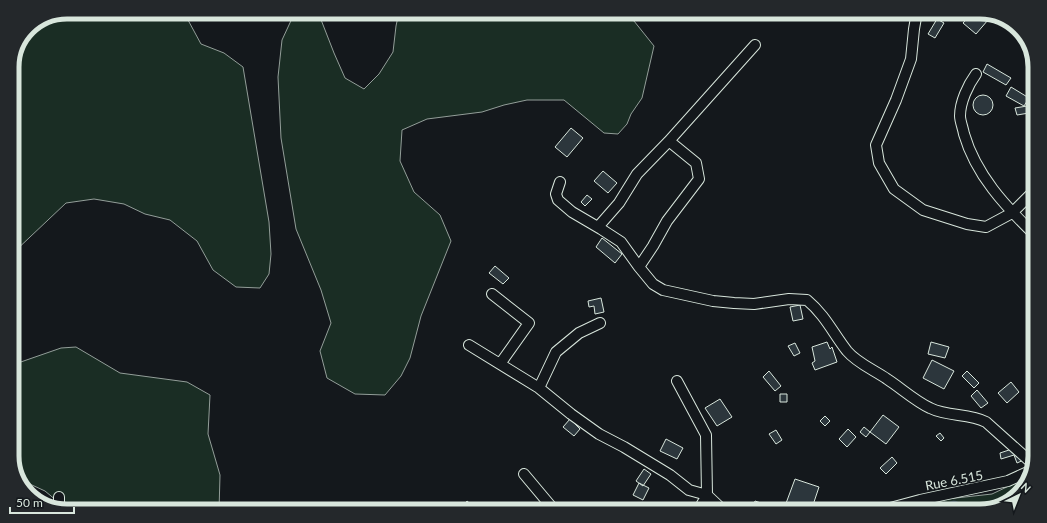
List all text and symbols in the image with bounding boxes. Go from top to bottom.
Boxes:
street label: Rue 6.515 [924,467,984,493]
north arrow [999,475,1039,515]
text: N [1019,480,1034,495]
scale bar [10,489,74,515]
text: 50 m [16,495,43,510]

